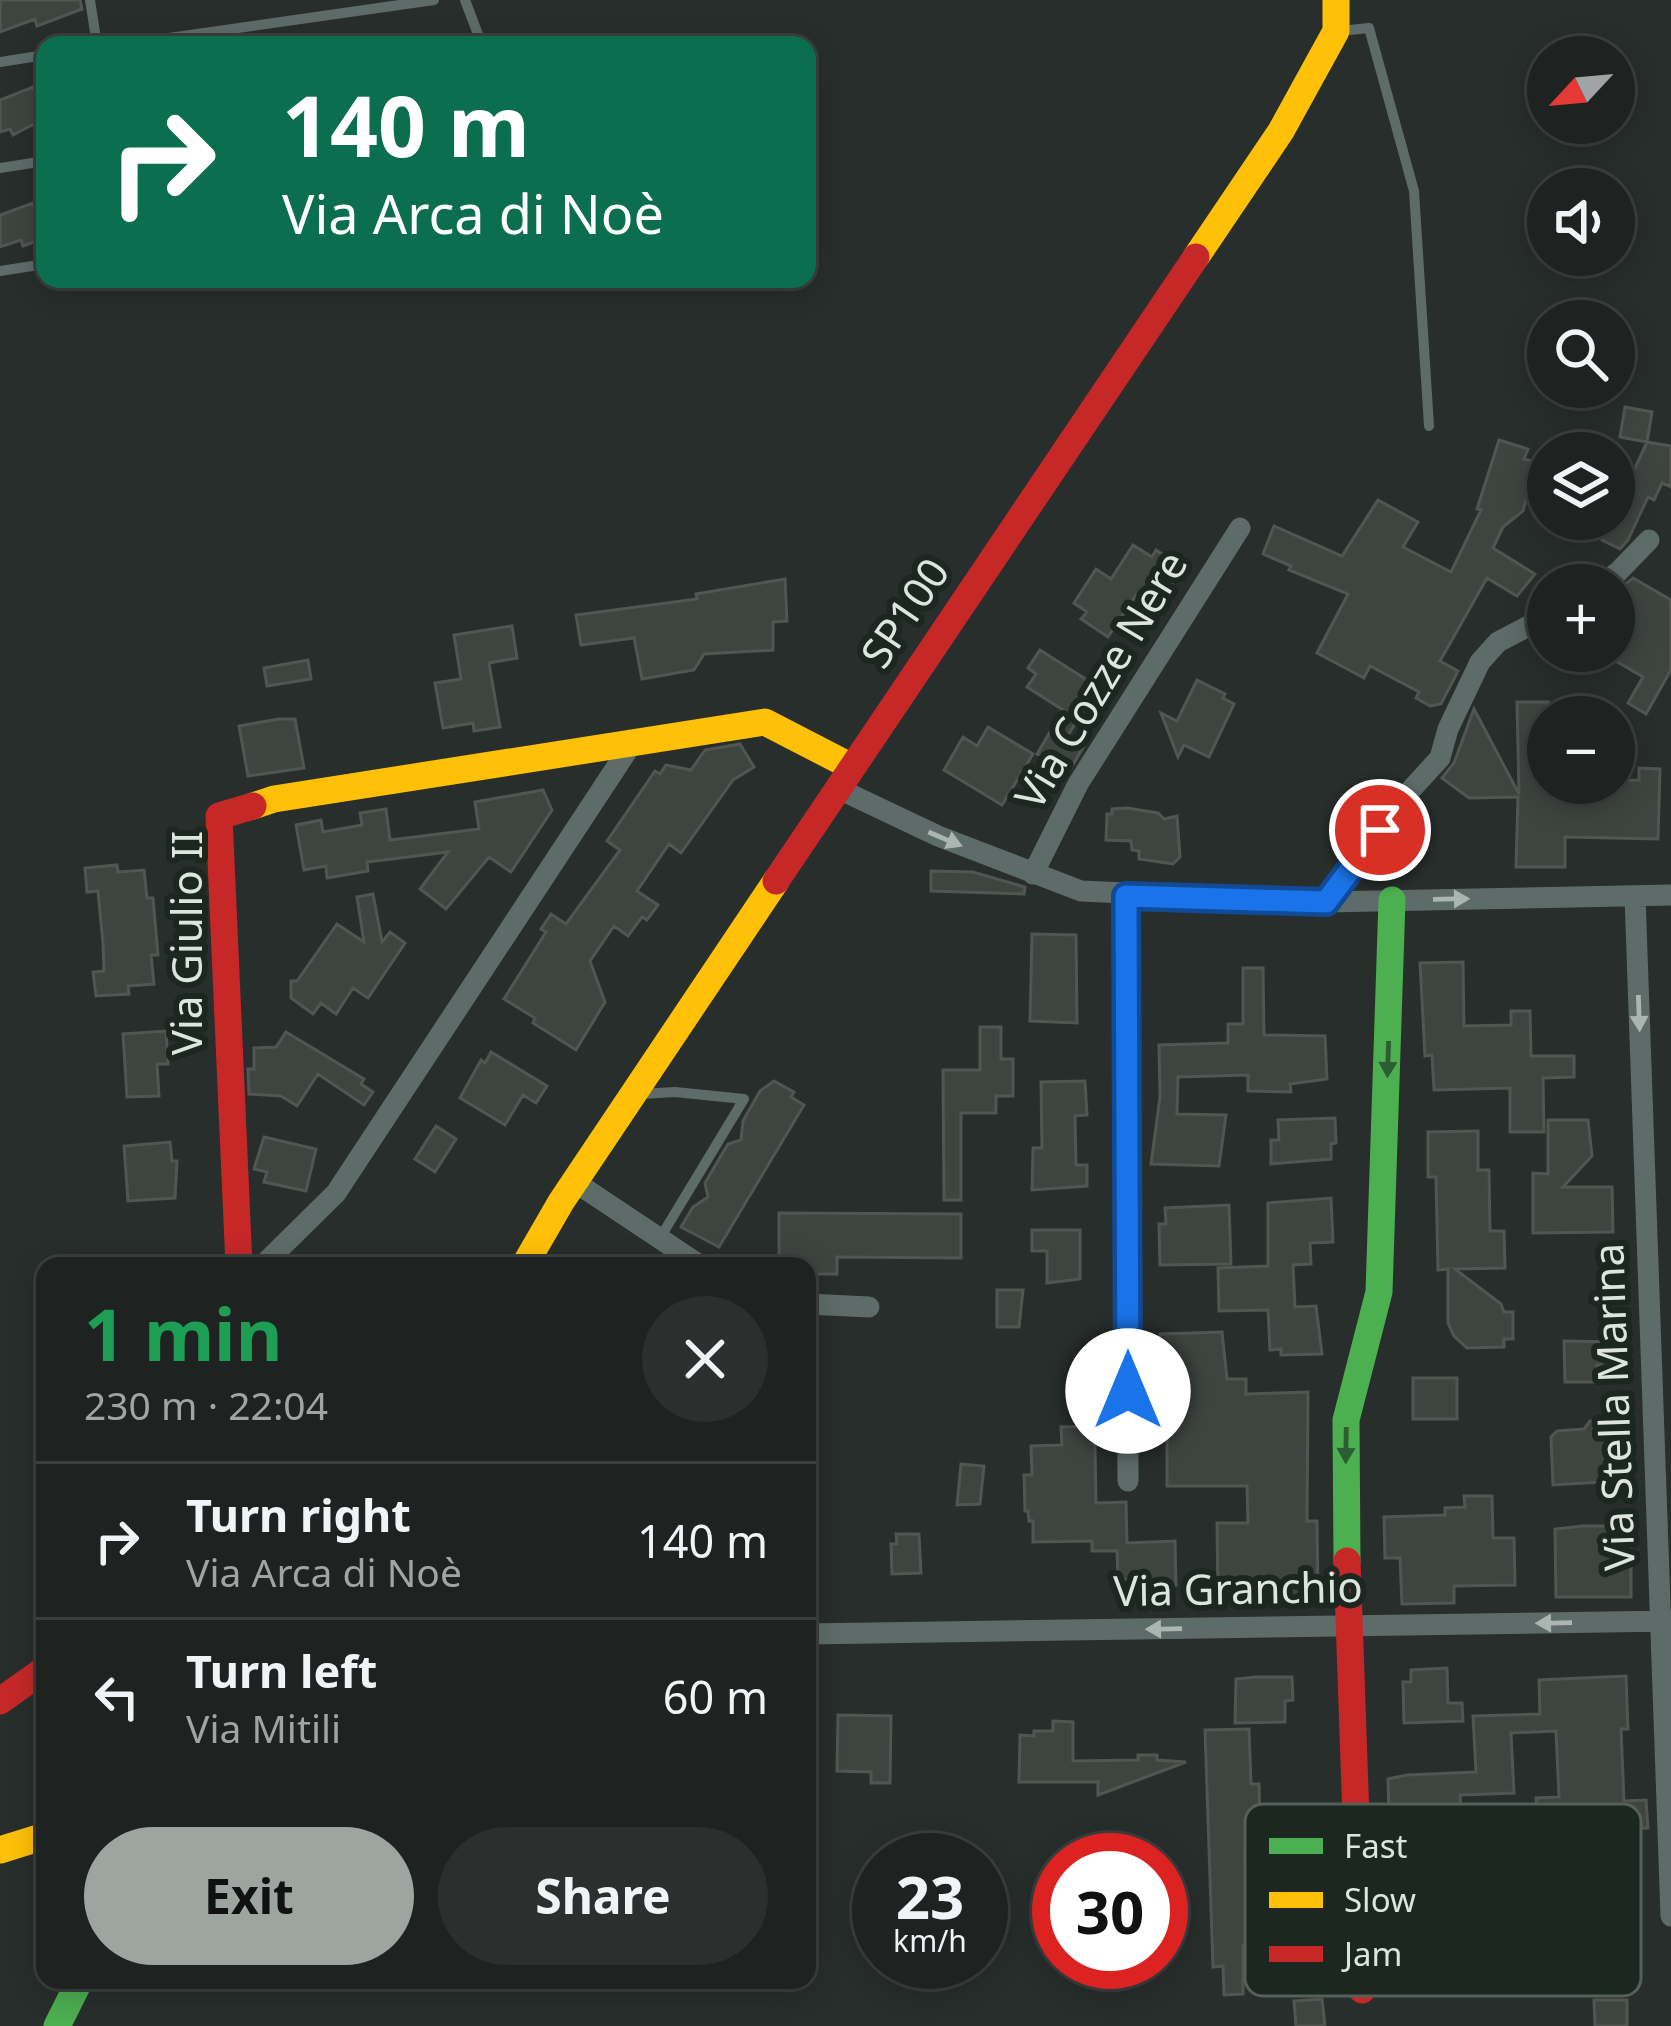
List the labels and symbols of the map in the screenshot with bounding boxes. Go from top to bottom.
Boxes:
north arrow [1527,36,1635,144]
street label: Via Cozze Nere [1000,539,1199,819]
street label: SP100 [846,546,961,678]
pin [1329,779,1431,881]
one-way arrow [928,829,963,849]
street label: Via Giulio II [157,831,214,1055]
one-way arrow [1433,890,1471,909]
one-way arrow [1630,995,1649,1033]
one-way arrow [1379,1041,1398,1079]
street label: Via Stella Marina [1578,1242,1647,1572]
position arrow [1065,1328,1191,1454]
one-way arrow [1336,1427,1355,1465]
street label: Via Granchio [1113,1557,1363,1618]
one-way arrow [1534,1613,1572,1632]
one-way arrow [1144,1619,1182,1639]
legend [1245,1804,1641,1996]
text: Fast [1344,1823,1407,1868]
speed limit sign: 30 [1032,1833,1188,1989]
text: Slow [1344,1877,1416,1922]
text: Jam [1341,1931,1402,1976]

